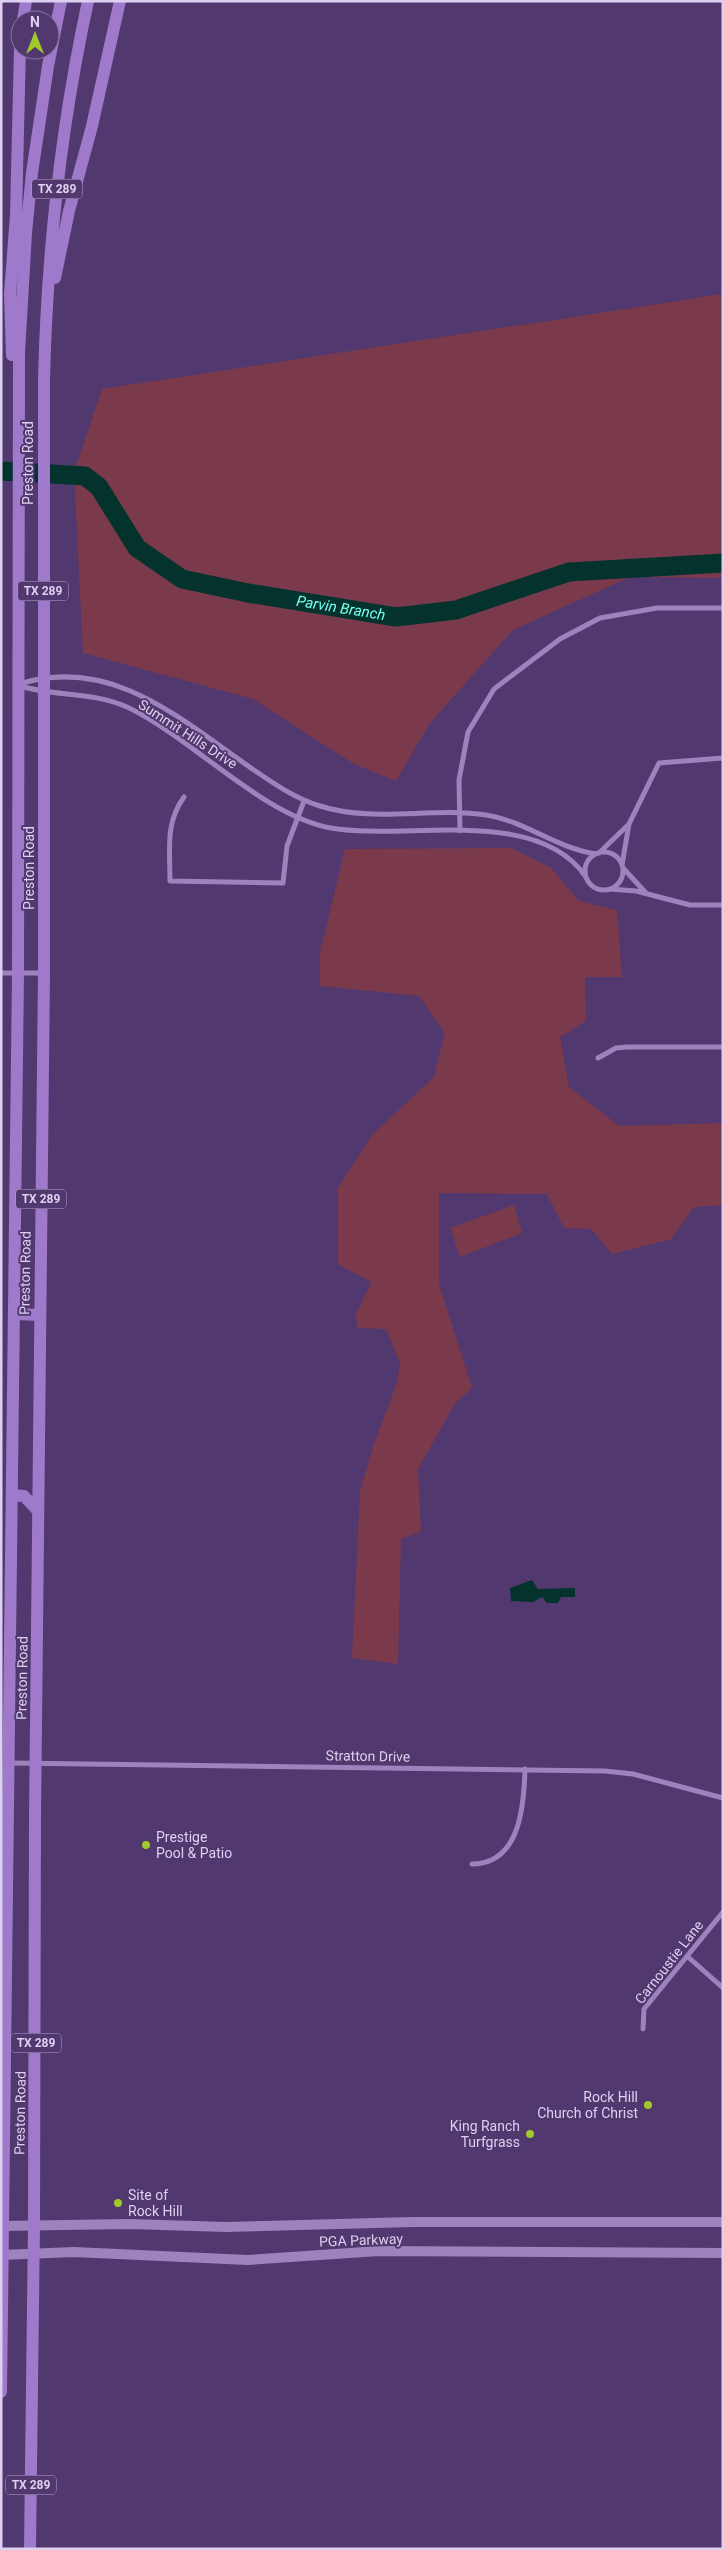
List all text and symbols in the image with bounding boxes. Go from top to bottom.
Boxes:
north arrow [10,10,60,60]
text: N [30,14,40,30]
road number: TX 289 [32,180,82,198]
street label: Preston Road [20,421,36,505]
road number: TX 289 [18,582,68,600]
water label: Parvin Branch [295,592,387,624]
street label: Summit Hills Drive [136,696,240,772]
street label: Preston Road [21,826,37,910]
road number: TX 289 [16,1190,66,1208]
street label: Preston Road [16,1231,34,1315]
street label: Preston Road [13,1636,31,1720]
street label: Stratton Drive [326,1747,410,1765]
place label: Prestige Pool & Patio [156,1829,232,1861]
marker: Prestige Pool & Patio [140,1839,152,1851]
street label: Carnoustie Lane [632,1917,706,2007]
road number: TX 289 [11,2034,61,2052]
street label: Preston Road [11,2071,29,2155]
place label: Rock Hill Church of Christ [537,2089,638,2121]
marker: Rock Hill Church of Christ [642,2099,654,2111]
place label: King Ranch Turfgrass [450,2118,520,2150]
marker: King Ranch Turfgrass [524,2128,536,2140]
place label: Site of Rock Hill [128,2187,183,2219]
marker: Site of Rock Hill [112,2197,124,2209]
street label: PGA Parkway [319,2231,404,2249]
road number: TX 289 [6,2476,56,2494]

